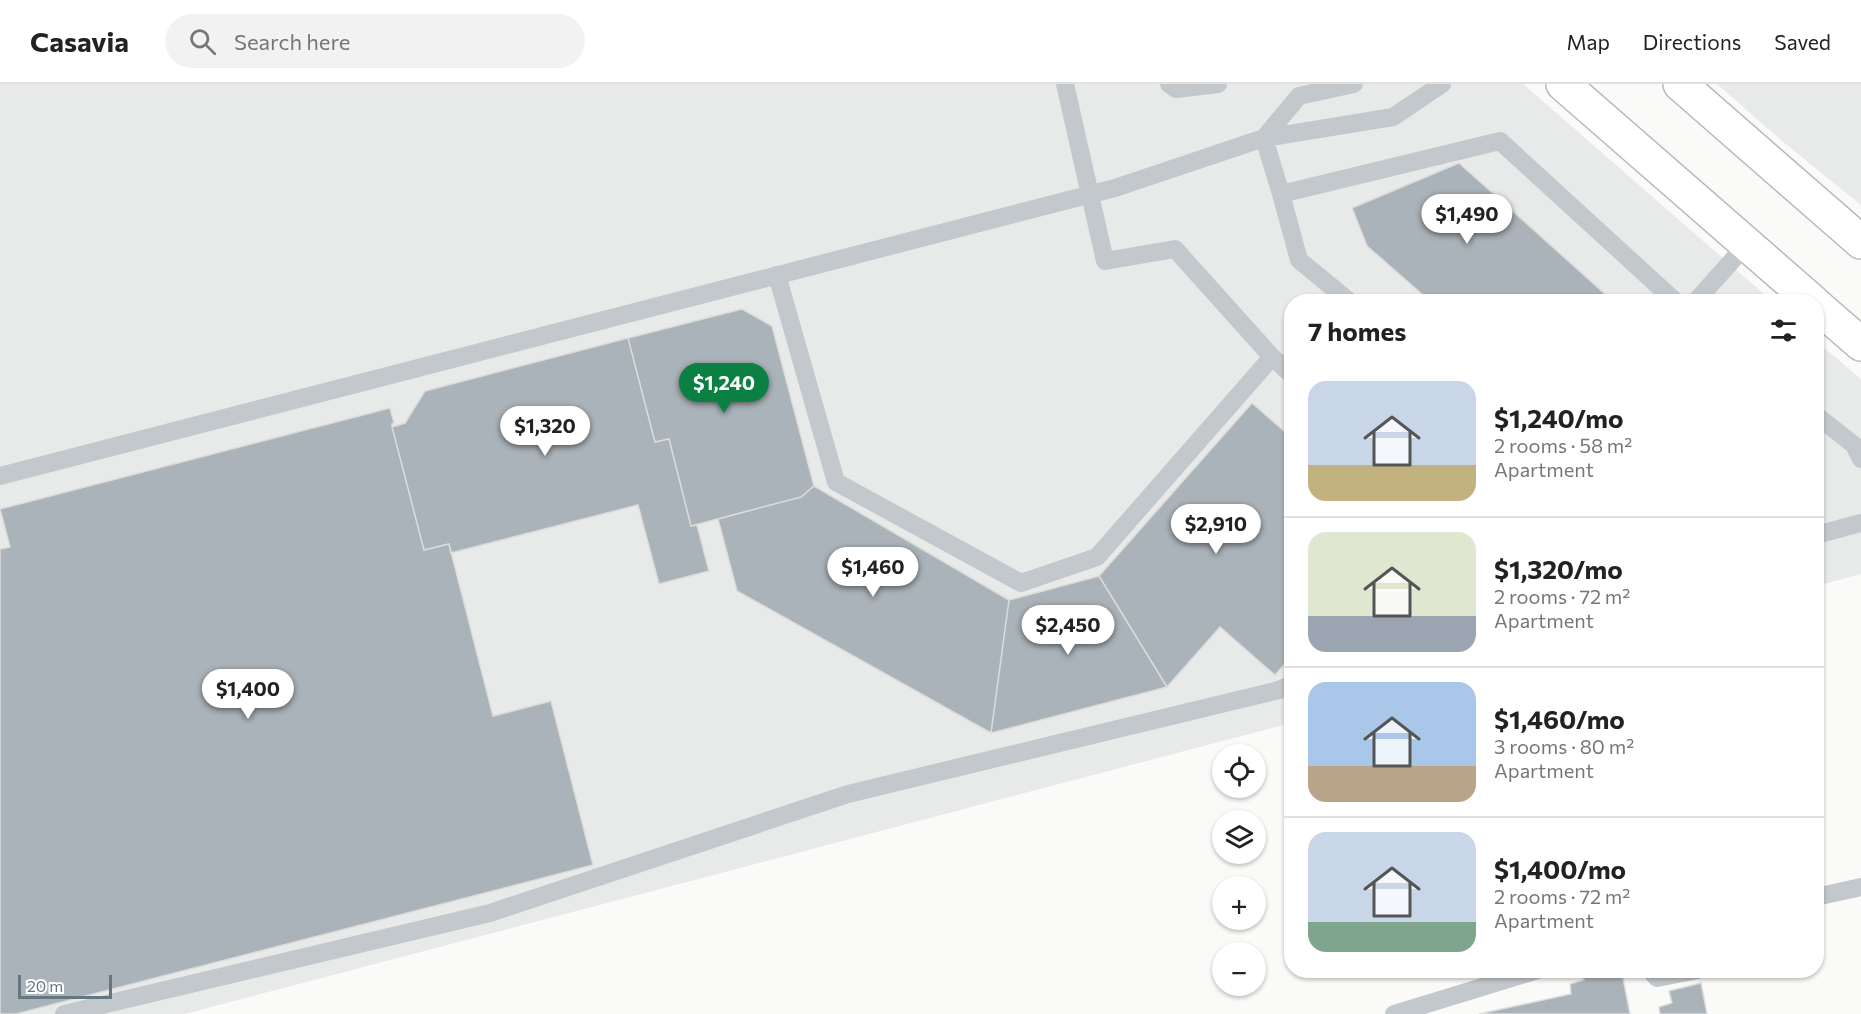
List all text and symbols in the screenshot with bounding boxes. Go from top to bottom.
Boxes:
search box [165,14,585,68]
text: Casavia [30,24,129,58]
icon: search [186,25,219,58]
text: Search here [234,28,350,55]
text: Map [1567,29,1610,54]
text: Directions [1643,29,1741,54]
text: Saved [1774,29,1831,54]
pin: $1,490 [1418,194,1516,245]
text: $1,490 [1435,201,1499,225]
icon: filters [1767,314,1800,347]
text: 7 homes [1308,315,1406,346]
pin: $1,240 [675,363,773,414]
text: $1,240 [693,370,755,394]
text: $1,240/mo [1494,402,1624,433]
icon: home [1356,405,1428,477]
pin: $1,320 [496,406,594,457]
text: $1,320 [514,413,576,437]
text: 2 rooms · 58 m² [1494,433,1632,457]
text: Apartment [1494,457,1594,481]
pin: $2,910 [1167,504,1265,555]
text: $2,910 [1185,511,1247,535]
pin: $1,460 [824,547,922,598]
text: $1,320/mo [1494,553,1623,584]
text: $1,460 [841,554,905,578]
icon: home [1356,556,1428,628]
text: 2 rooms · 72 m² [1494,584,1630,608]
pin: $2,450 [1019,605,1117,656]
text: Apartment [1494,608,1594,632]
text: $2,450 [1036,612,1100,636]
pin: $1,400 [199,669,297,720]
text: $1,400 [216,676,280,700]
text: $1,460/mo [1494,703,1625,734]
icon: home [1356,706,1428,778]
text: 3 rooms · 80 m² [1494,734,1634,758]
map controls [1212,744,1266,996]
button: locate [1212,744,1266,798]
text: Apartment [1494,758,1594,782]
button: layers [1212,810,1266,864]
text: $1,400/mo [1494,853,1626,884]
icon: home [1356,856,1428,928]
button: + [1212,876,1266,930]
text: 2 rooms · 72 m² [1494,884,1630,908]
text: Apartment [1494,908,1594,932]
button: − [1212,942,1266,996]
scale bar [18,972,112,1000]
text: 20 m [27,976,63,995]

